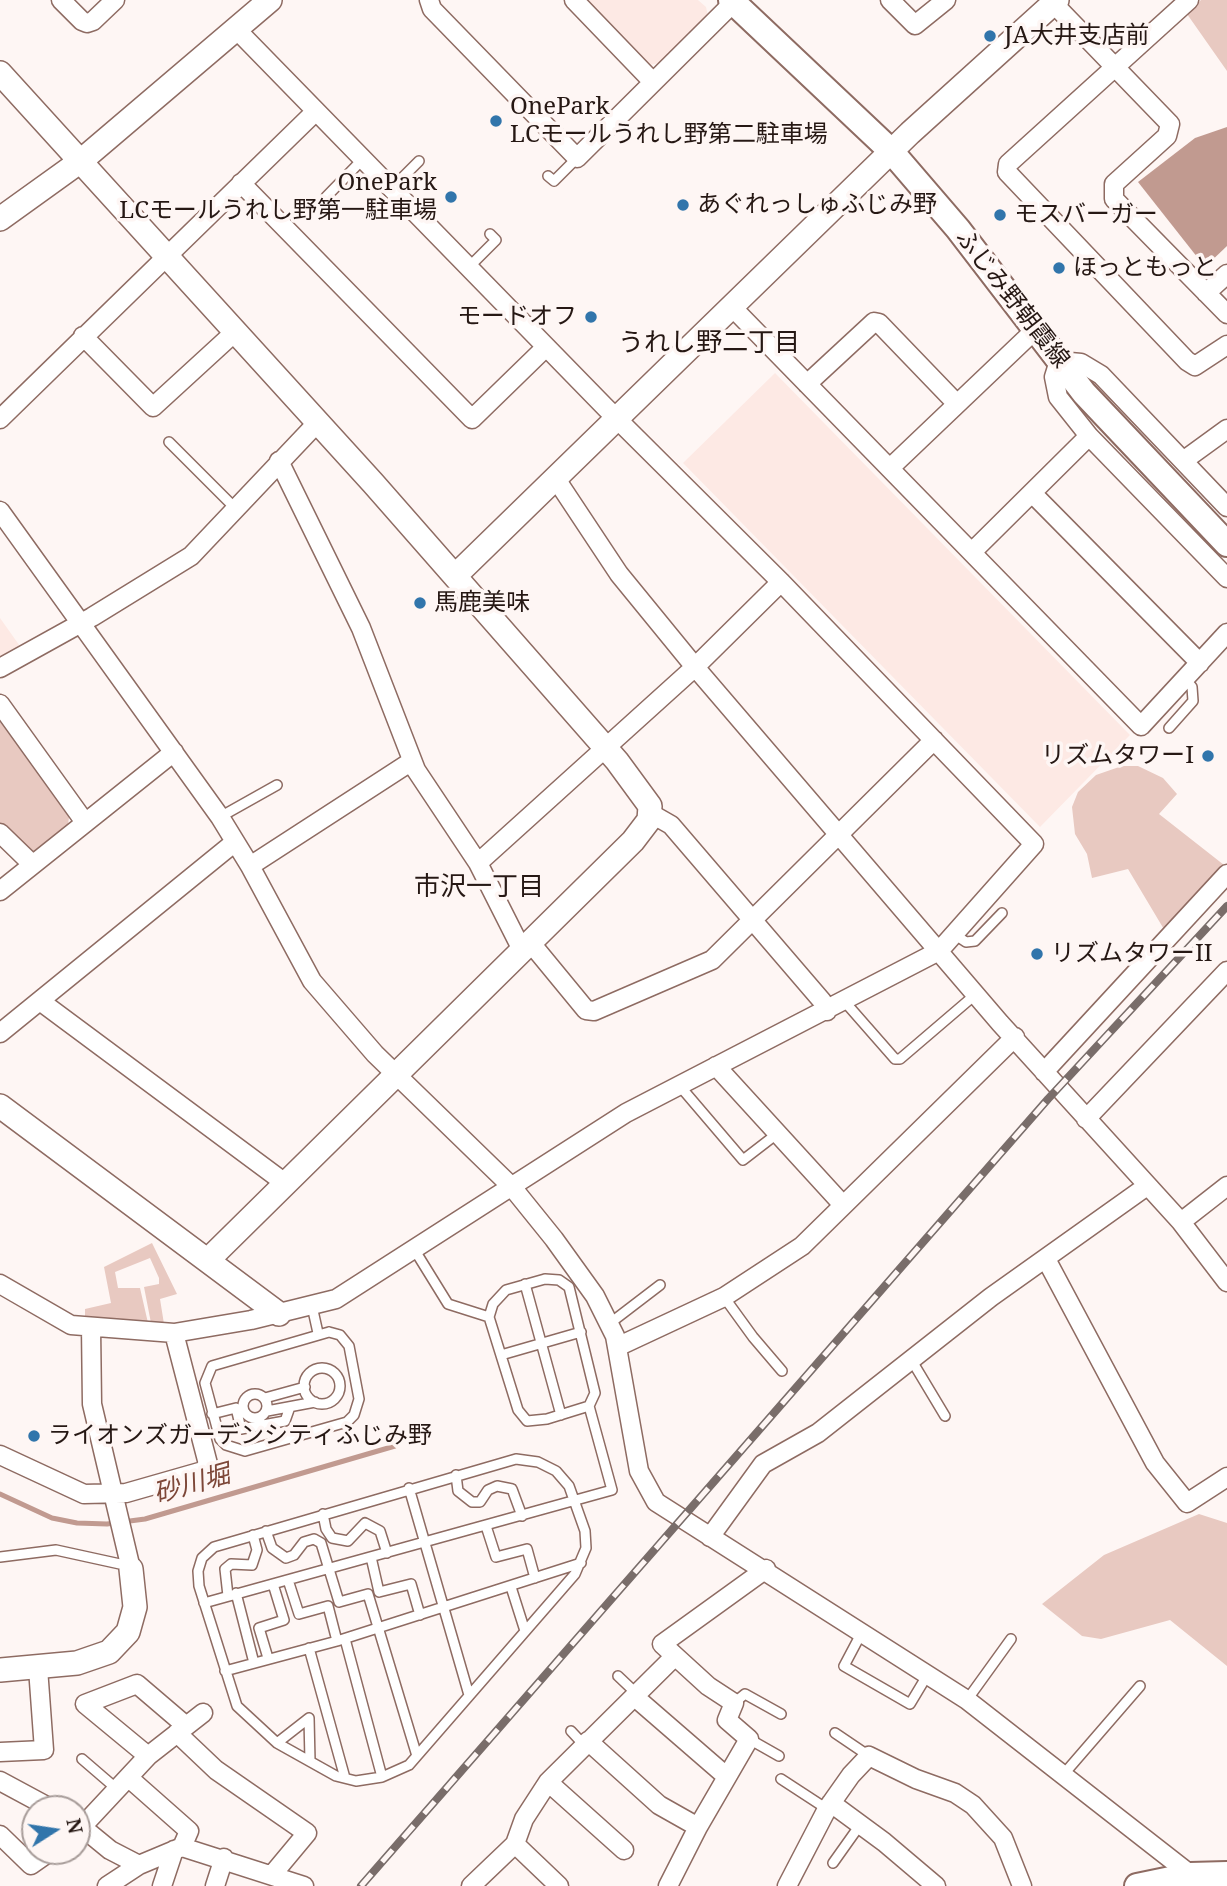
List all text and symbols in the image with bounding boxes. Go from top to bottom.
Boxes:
place label: JA大井支店前 [1004,22,1149,50]
marker: JA大井支店前 [982,28,998,44]
place label: OnePark LCモールうれし野第二駐車場 [510,93,828,149]
marker: OnePark LCモールうれし野第二駐車場 [488,113,504,129]
place label: OnePark LCモールうれし野第一駐車場 [119,169,437,225]
marker: OnePark LCモールうれし野第一駐車場 [443,189,459,205]
place label: あぐれっしゅふじみ野 [697,191,937,219]
marker: あぐれっしゅふじみ野 [675,197,691,213]
place label: モスバーガー [1014,201,1158,229]
marker: モスバーガー [992,207,1008,223]
street label: ふじみ野朝霞線 [949,224,1075,374]
place label: ほっともっと [1073,254,1217,282]
marker: ほっともっと [1051,260,1067,276]
place label: モードオフ [457,303,577,331]
marker: モードオフ [583,309,599,325]
district label: うれし野二丁目 [618,328,800,360]
place label: 馬鹿美味 [434,589,530,617]
marker: 馬鹿美味 [412,595,428,611]
place label: リズムタワーI [1041,742,1194,770]
marker: リズムタワーI [1200,748,1216,764]
district label: 市沢一丁目 [414,872,544,904]
place label: リズムタワーII [1051,940,1213,968]
marker: リズムタワーII [1029,946,1045,962]
place label: ライオンズガーデンシティふじみ野 [48,1422,432,1450]
marker: ライオンズガーデンシティふじみ野 [26,1428,42,1444]
water label: 砂川堀 [150,1459,234,1511]
north arrow [21,1795,91,1865]
text: N [60,1816,89,1836]

